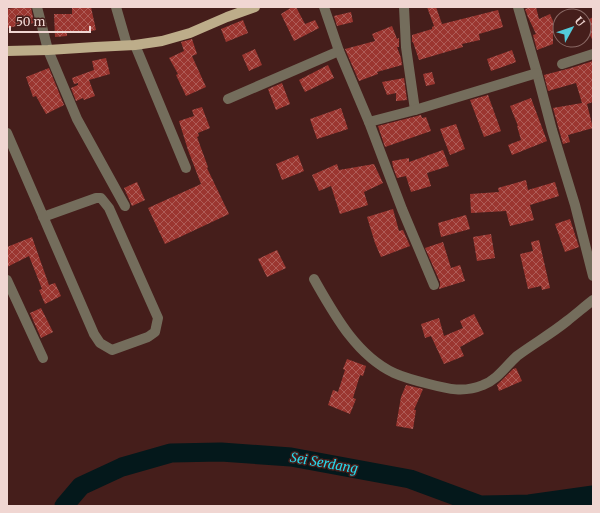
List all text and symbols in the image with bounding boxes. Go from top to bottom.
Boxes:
scale bar [10,8,90,34]
north arrow [552,8,592,48]
text: 50 m [16,14,45,29]
text: U [572,14,588,30]
water label: Sei Serdang [289,449,359,477]

